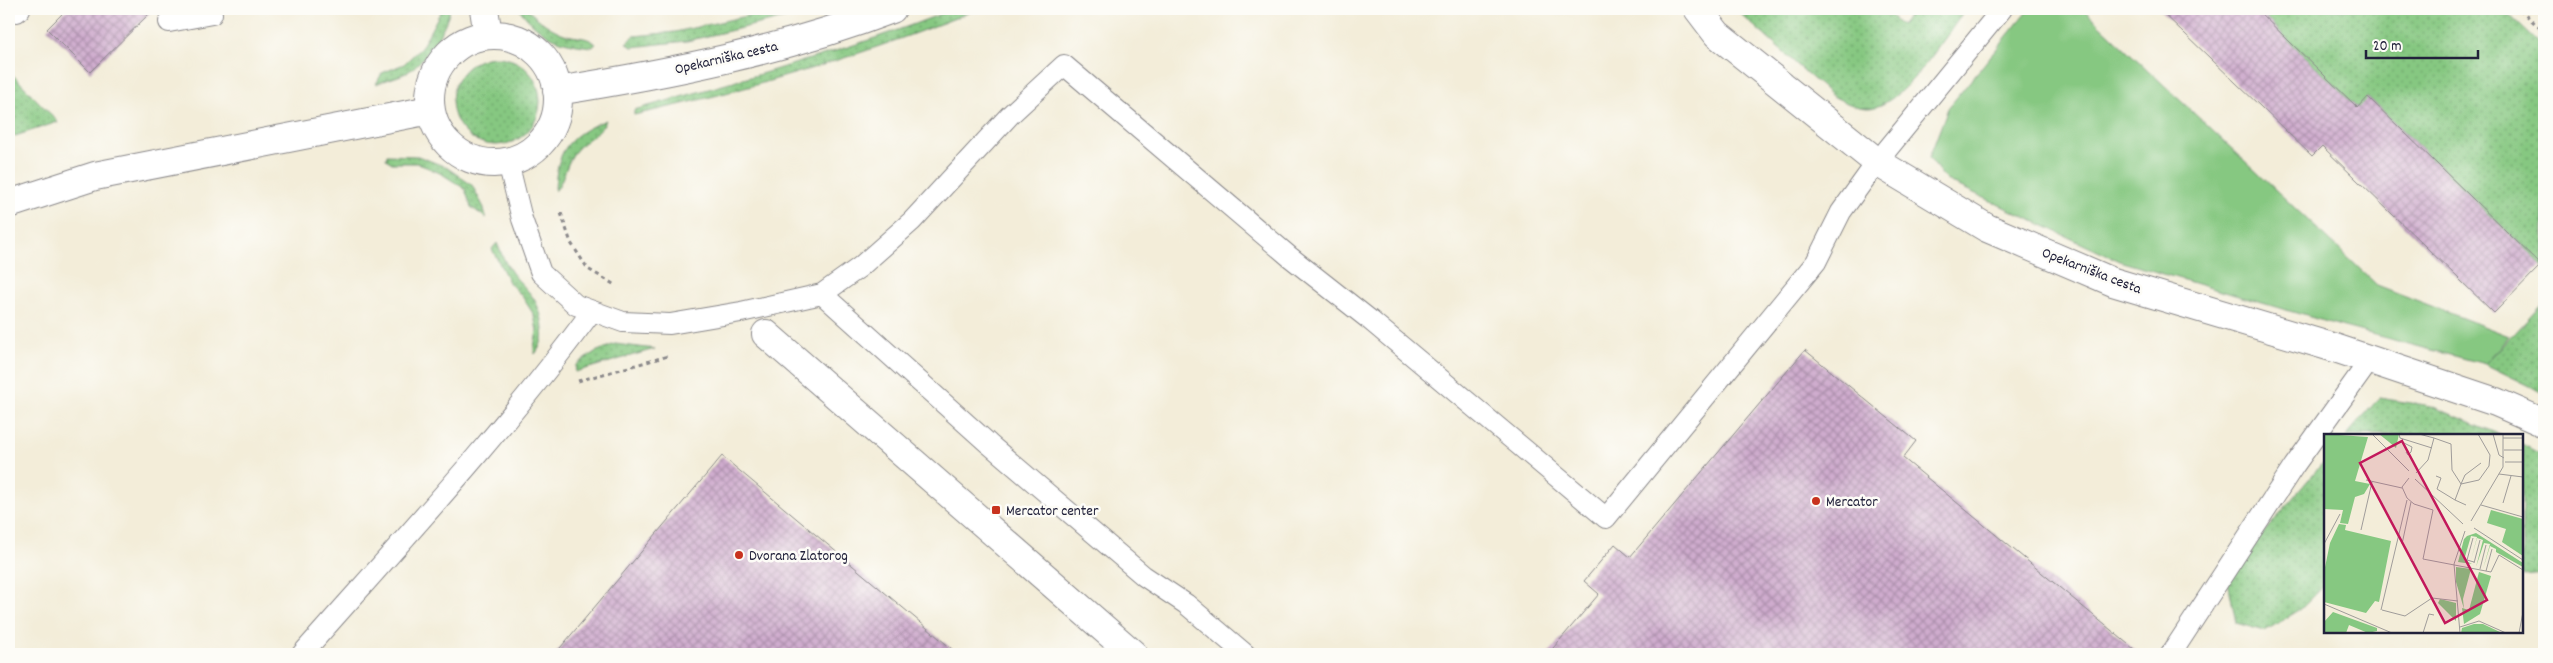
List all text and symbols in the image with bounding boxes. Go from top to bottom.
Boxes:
scale bar [2366,28,2478,60]
street label: Opekarniška cesta [673,36,781,81]
text: 20 m [2373,36,2401,58]
street label: Opekarniška cesta [2038,243,2145,301]
inset map [2324,434,2523,633]
place label: Mercator [1826,492,1878,514]
marker: Mercator [1810,495,1822,507]
place label: Mercator center [1006,501,1099,523]
marker: Mercator center [990,504,1002,516]
place label: Dvorana Zlatorog [749,546,848,568]
marker: Dvorana Zlatorog [733,549,745,561]

